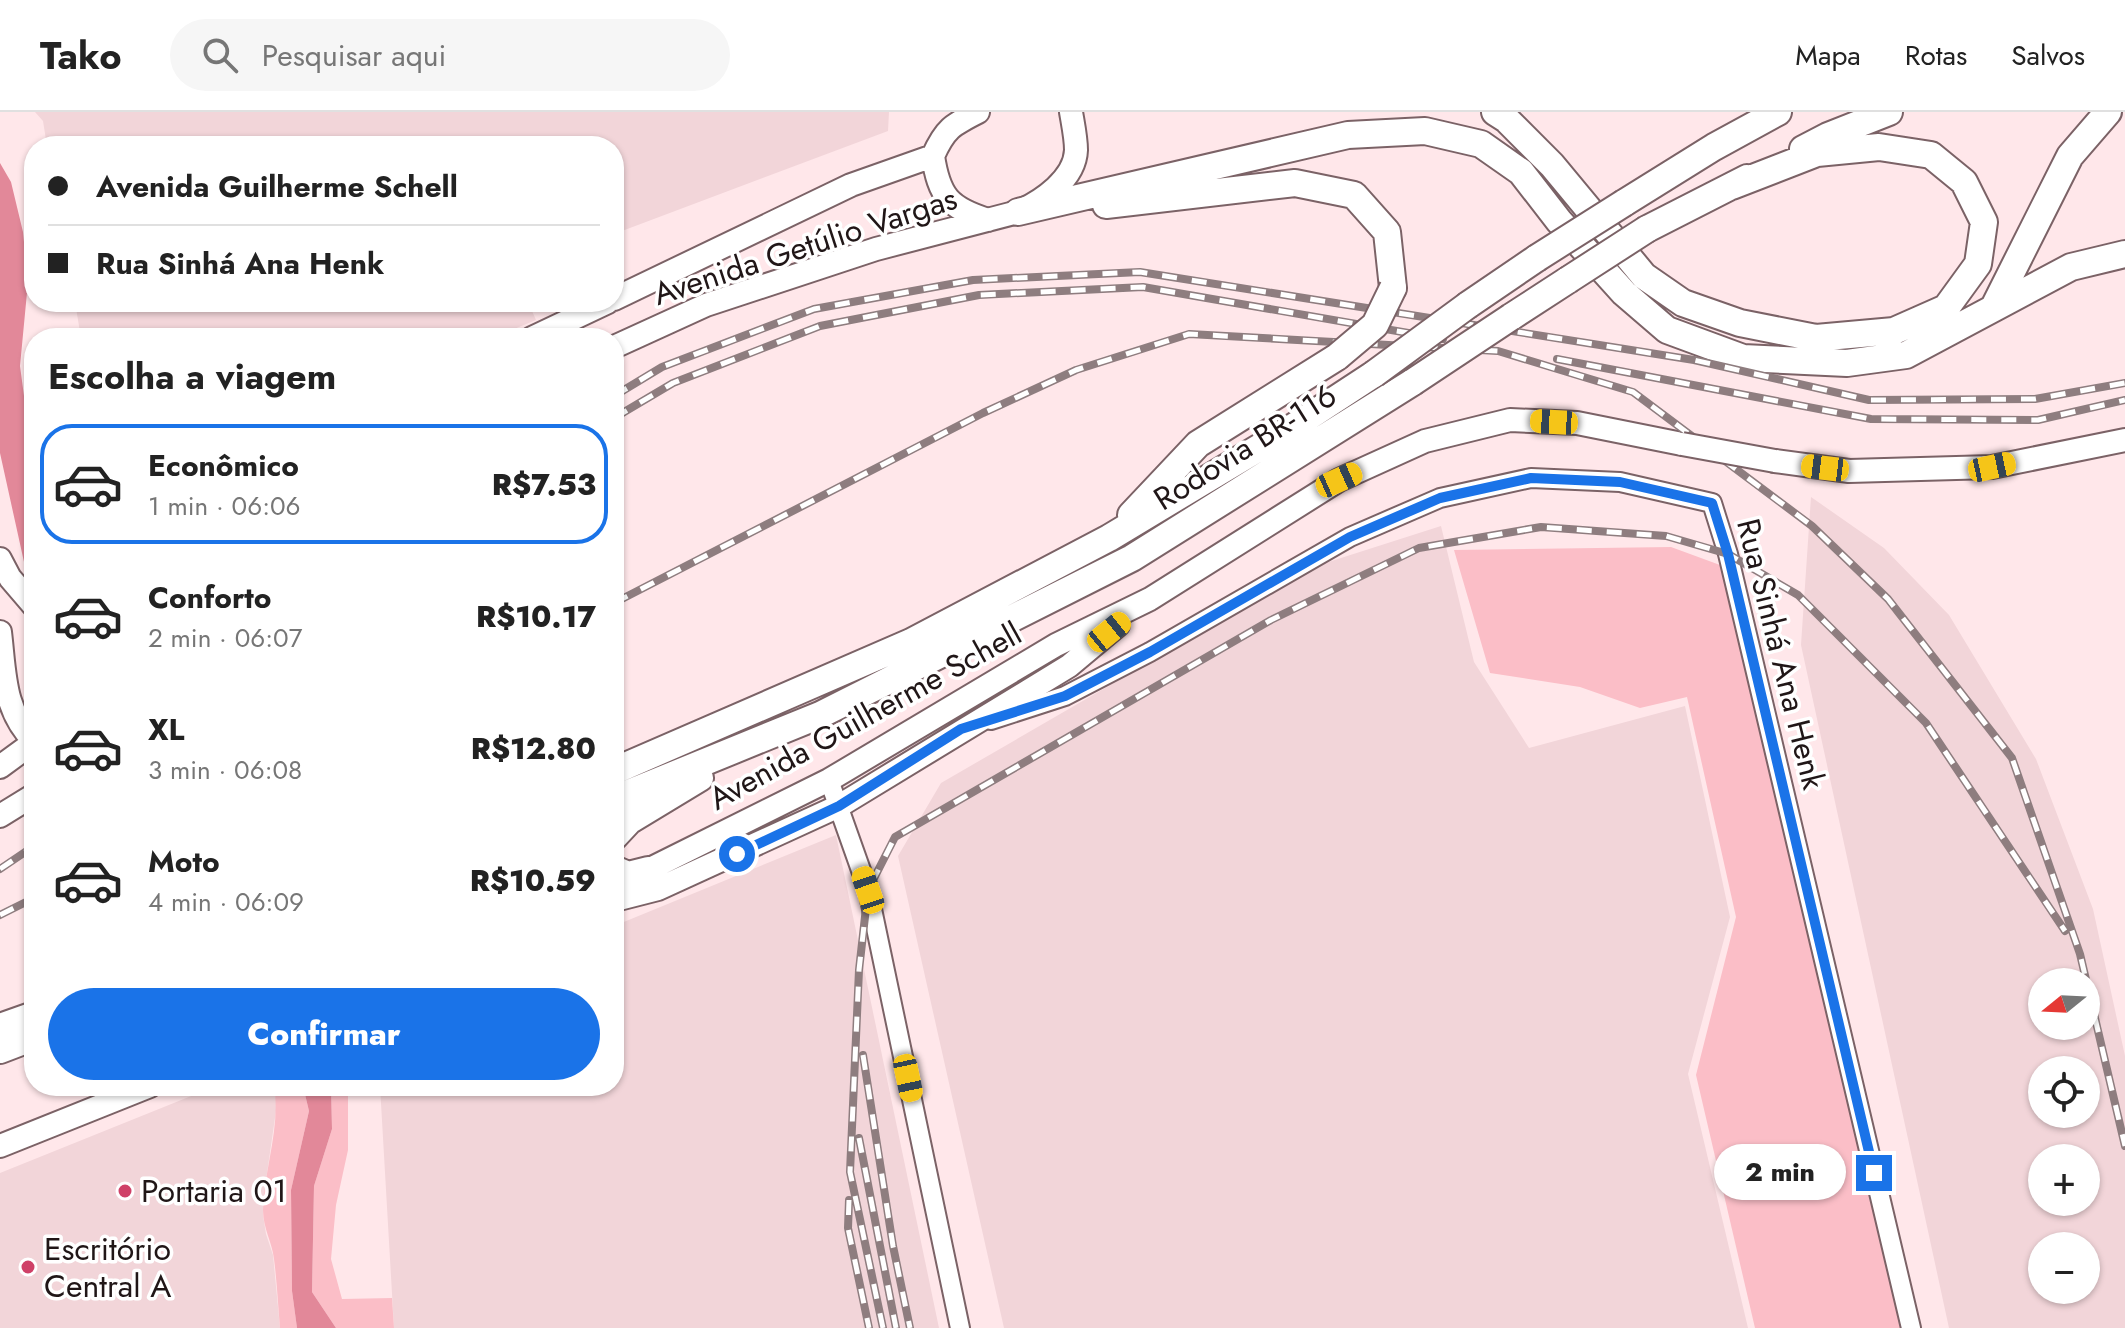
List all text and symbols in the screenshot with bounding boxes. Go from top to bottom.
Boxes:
search box [170,19,730,91]
text: Tako [40,28,122,83]
icon: search [198,33,242,77]
text: Pesquisar aqui [262,34,446,77]
text: Mapa [1795,35,1861,76]
text: Rotas [1905,35,1967,76]
text: Salvos [2011,35,2085,76]
text: Avenida Guilherme Schell [96,165,458,208]
street label: Avenida Getúlio Vargas [647,175,963,317]
text: Rua Sinhá Ana Henk [96,242,384,285]
text: Escolha a viagem [48,350,336,402]
street label: Rodovia BR-116 [1145,372,1345,522]
car [1529,409,1579,435]
text: Econômico [148,444,299,487]
icon: car [52,448,124,520]
car [1966,450,2018,484]
car [1800,453,1850,483]
car [1312,459,1366,501]
text: R$7.53 [492,463,596,506]
text: 1 min · 06:06 [148,487,301,525]
street label: Rua Sinhá Ana Henk [1725,514,1837,795]
text: Conforto [148,576,272,619]
icon: car [52,580,124,652]
text: R$10.17 [476,595,596,638]
car [1083,608,1135,656]
street label: Avenida Guilherme Schell [700,611,1030,821]
text: 2 min · 06:07 [148,619,302,657]
text: XL [148,708,184,751]
icon: car [52,712,124,784]
text: R$12.80 [471,727,596,770]
text: 3 min · 06:08 [148,751,302,789]
route start [719,836,755,872]
text: Moto [148,840,220,883]
icon: car [52,844,124,916]
text: R$10.59 [470,859,596,902]
car [849,863,887,917]
text: 4 min · 06:09 [148,883,304,921]
north arrow [2028,968,2100,1040]
map controls [2028,968,2100,1304]
button: Confirmar [48,988,600,1080]
car [891,1052,925,1104]
button: locate [2028,1056,2100,1128]
button: + [2028,1144,2100,1216]
callout: 2 min [1714,1145,1846,1201]
text: 2 min [1745,1153,1815,1191]
route end [1856,1155,1892,1191]
place label: Portaria 01 [141,1168,287,1214]
marker: Portaria 01 [116,1182,134,1200]
place label: Escritório Central A [44,1226,171,1309]
button: − [2028,1232,2100,1304]
marker: Escritório Central A [19,1258,37,1276]

